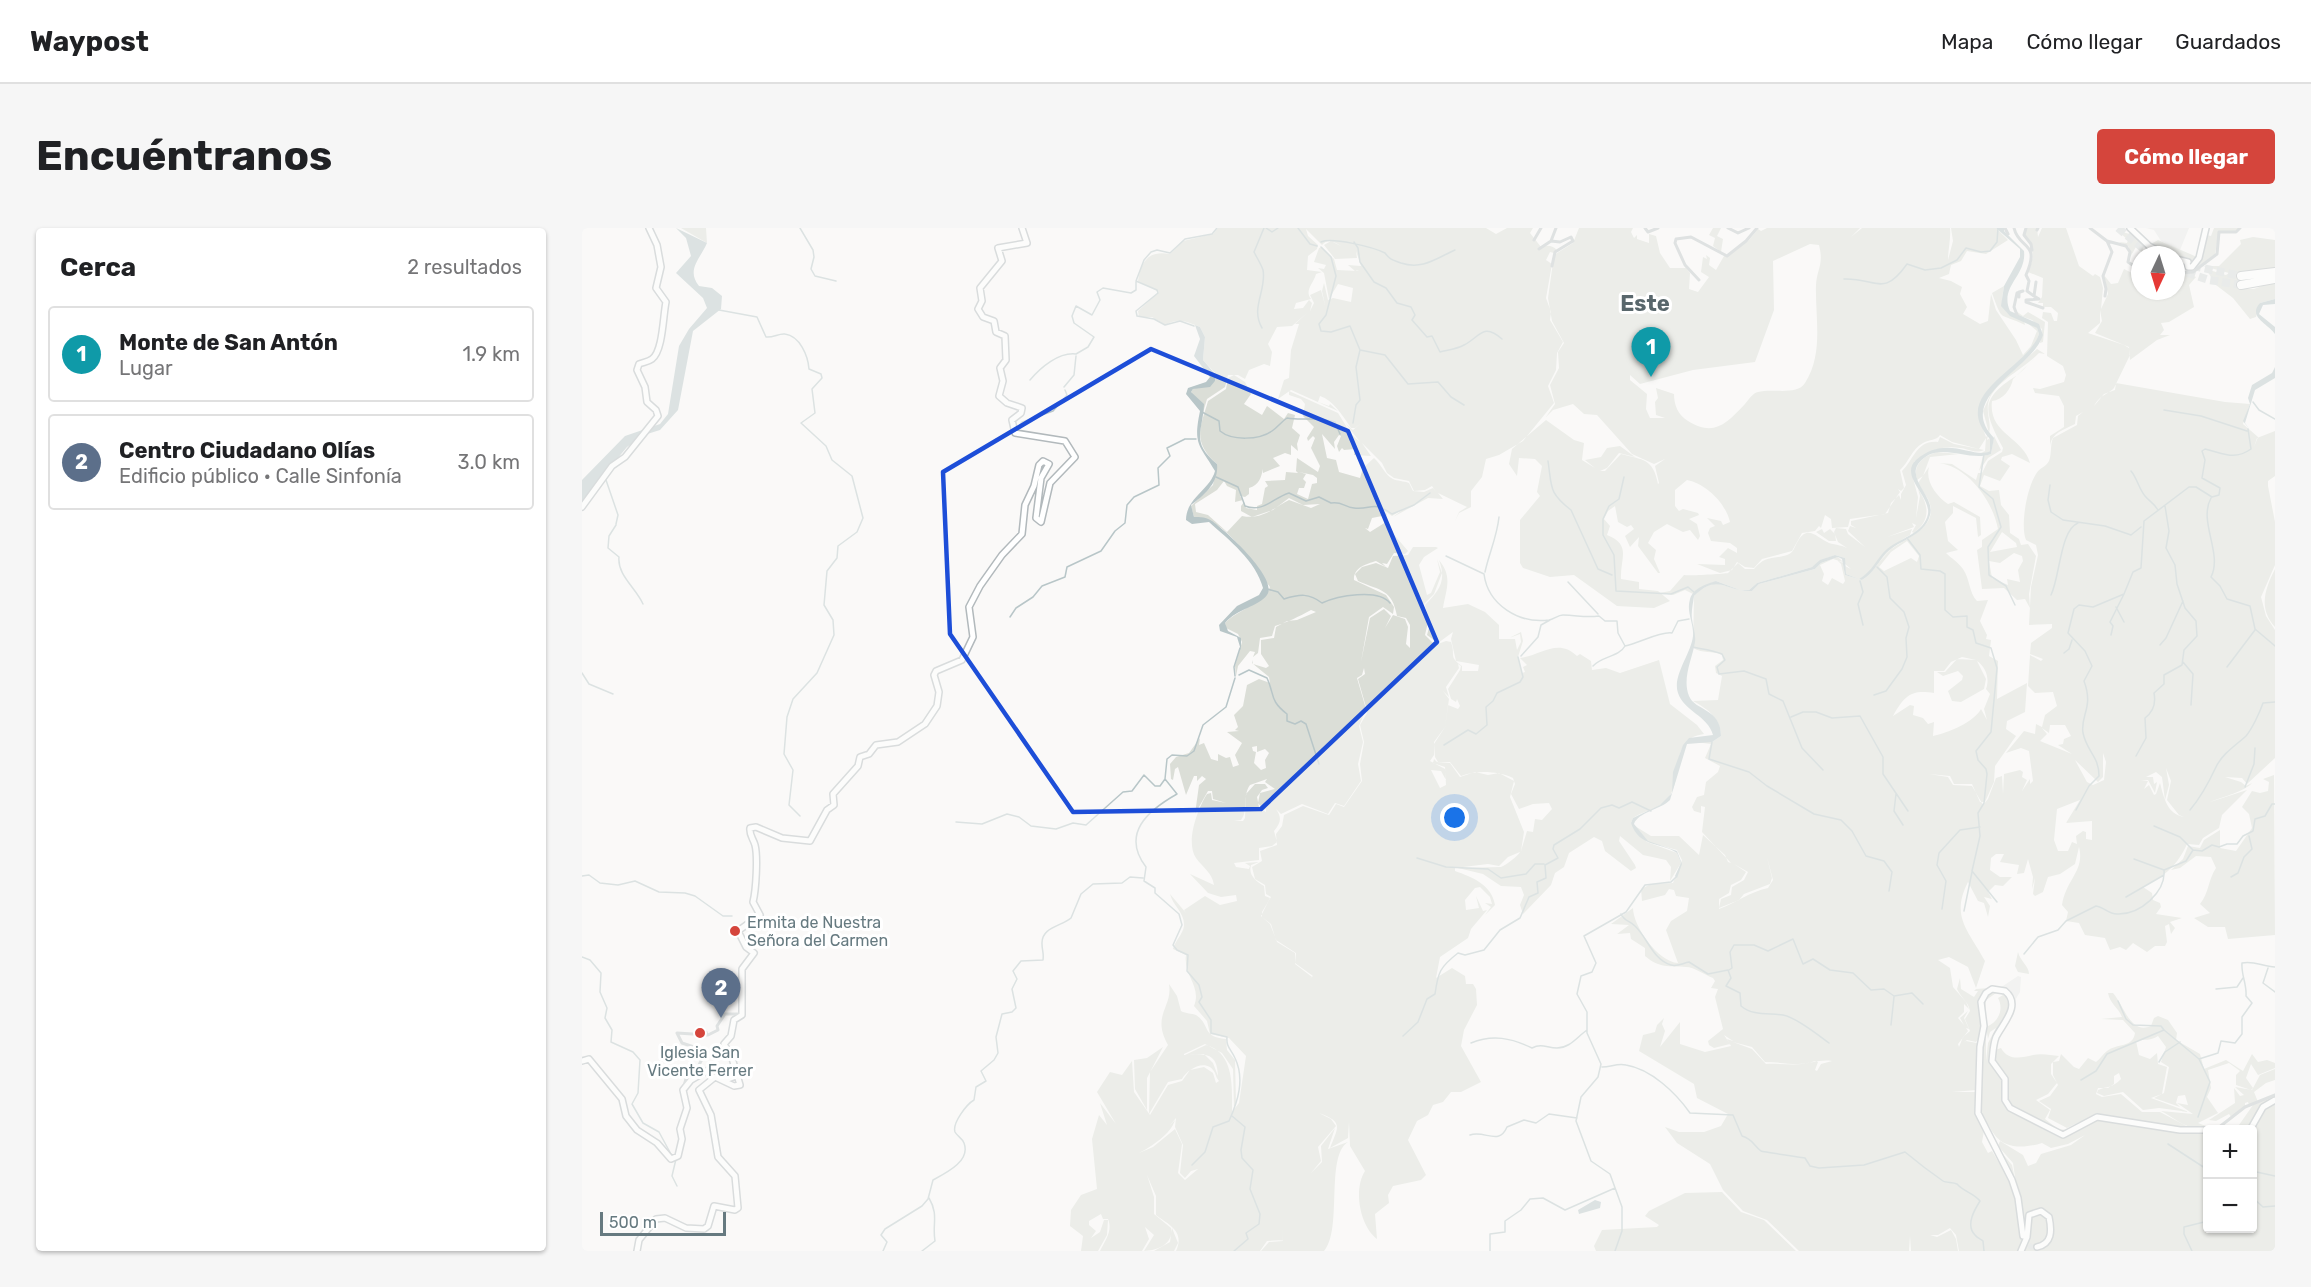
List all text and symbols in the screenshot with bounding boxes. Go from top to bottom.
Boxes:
text: Waypost [30,25,149,58]
text: Mapa [1941,29,1993,54]
text: Cómo llegar [2026,29,2142,54]
text: Guardados [2175,29,2281,54]
button: Cómo llegar [2097,129,2275,184]
text: Encuéntranos [36,131,332,181]
north arrow [2131,246,2185,300]
text: Cerca [60,252,136,283]
text: 2 resultados [407,255,522,279]
district label: Este [1620,290,1670,317]
pin: 1 [1632,328,1670,377]
text: Monte de San Antón [119,329,338,356]
text: 1 [77,342,86,366]
text: 1.9 km [462,342,520,366]
text: Lugar [119,356,173,380]
text: Centro Ciudadano Olías [119,437,375,464]
text: 2 [75,450,88,474]
text: 3.0 km [458,450,520,474]
text: Edificio público · Calle Sinfonía [119,464,402,488]
your location [1440,803,1469,832]
place label: Ermita de Nuestra Señora del Carmen [747,913,888,950]
marker: Ermita de Nuestra Señora del Carmen [728,924,742,938]
pin: 2 [702,968,740,1018]
marker: Iglesia San Vicente Ferrer [693,1026,707,1040]
place label: Iglesia San Vicente Ferrer [647,1043,753,1080]
map controls [2203,1125,2257,1233]
button: + [2203,1125,2257,1179]
button: − [2203,1179,2257,1233]
scale bar [600,1209,726,1236]
text: 500 m [609,1213,657,1232]

